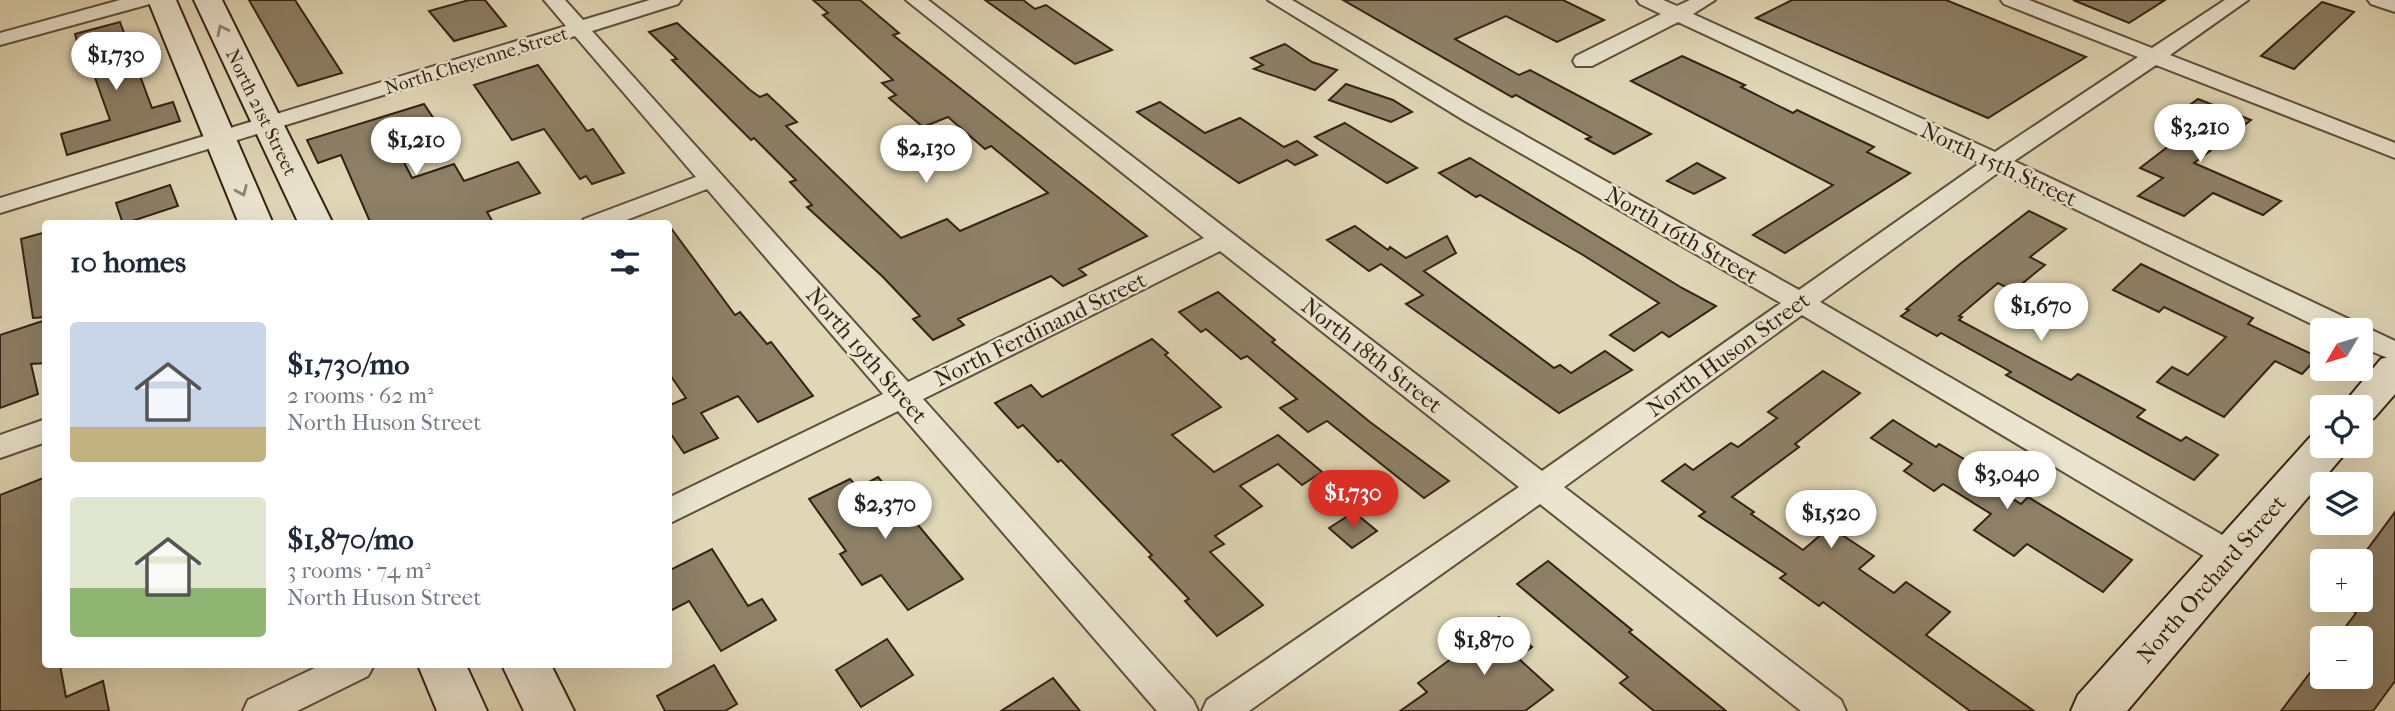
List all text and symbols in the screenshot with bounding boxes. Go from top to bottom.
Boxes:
street label: North Cheyenne Street [382,23,571,99]
one-way arrow [217,25,231,37]
pin: $1,730 [59,32,173,92]
text: $1,730 [87,41,145,68]
street label: North 21st Street [221,46,301,179]
pin: $3,210 [2143,104,2257,164]
text: $3,210 [2170,113,2230,140]
street label: North 15th Street [1916,116,2081,212]
pin: $1,210 [359,118,473,177]
pin: $2,130 [869,125,983,185]
text: $1,210 [387,126,445,153]
text: $2,130 [896,134,956,161]
street label: North 16th Street [1601,181,1763,290]
one-way arrow [234,184,248,196]
icon: filters [606,243,644,281]
text: 10 homes [70,245,186,280]
street label: North Ferdinand Street [930,266,1151,393]
street label: North 19th Street [800,282,933,429]
pin: $1,670 [1984,284,2098,343]
street label: North Huson Street [1642,286,1815,422]
street label: North 18th Street [1296,292,1447,419]
text: $1,670 [2010,292,2072,319]
north arrow [2310,318,2373,382]
map controls [2310,318,2373,689]
text: $1,730/mo [287,347,409,382]
icon: home [126,350,210,434]
text: 2 rooms · 62 m² [287,382,434,409]
button: locate [2310,395,2373,458]
text: North Huson Street [287,409,481,436]
pin: $3,040 [1950,452,2064,511]
text: $3,040 [1974,460,2040,487]
pin: $1,730 [1296,470,1410,530]
button: layers [2310,472,2373,535]
text: $1,730 [1324,479,1382,506]
pin: $2,370 [828,482,942,541]
text: $2,370 [854,490,916,517]
pin: $1,520 [1774,490,1888,550]
street label: North Orchard Street [2131,490,2292,669]
text: $1,520 [1801,499,1861,526]
text: $1,870/mo [287,522,414,557]
icon: home [126,525,210,609]
button: + [2310,549,2373,612]
text: 3 rooms · 74 m² [287,557,431,584]
text: North Huson Street [287,584,481,611]
pin: $1,870 [1427,618,1541,677]
text: $1,870 [1454,626,1514,653]
button: − [2310,626,2373,689]

